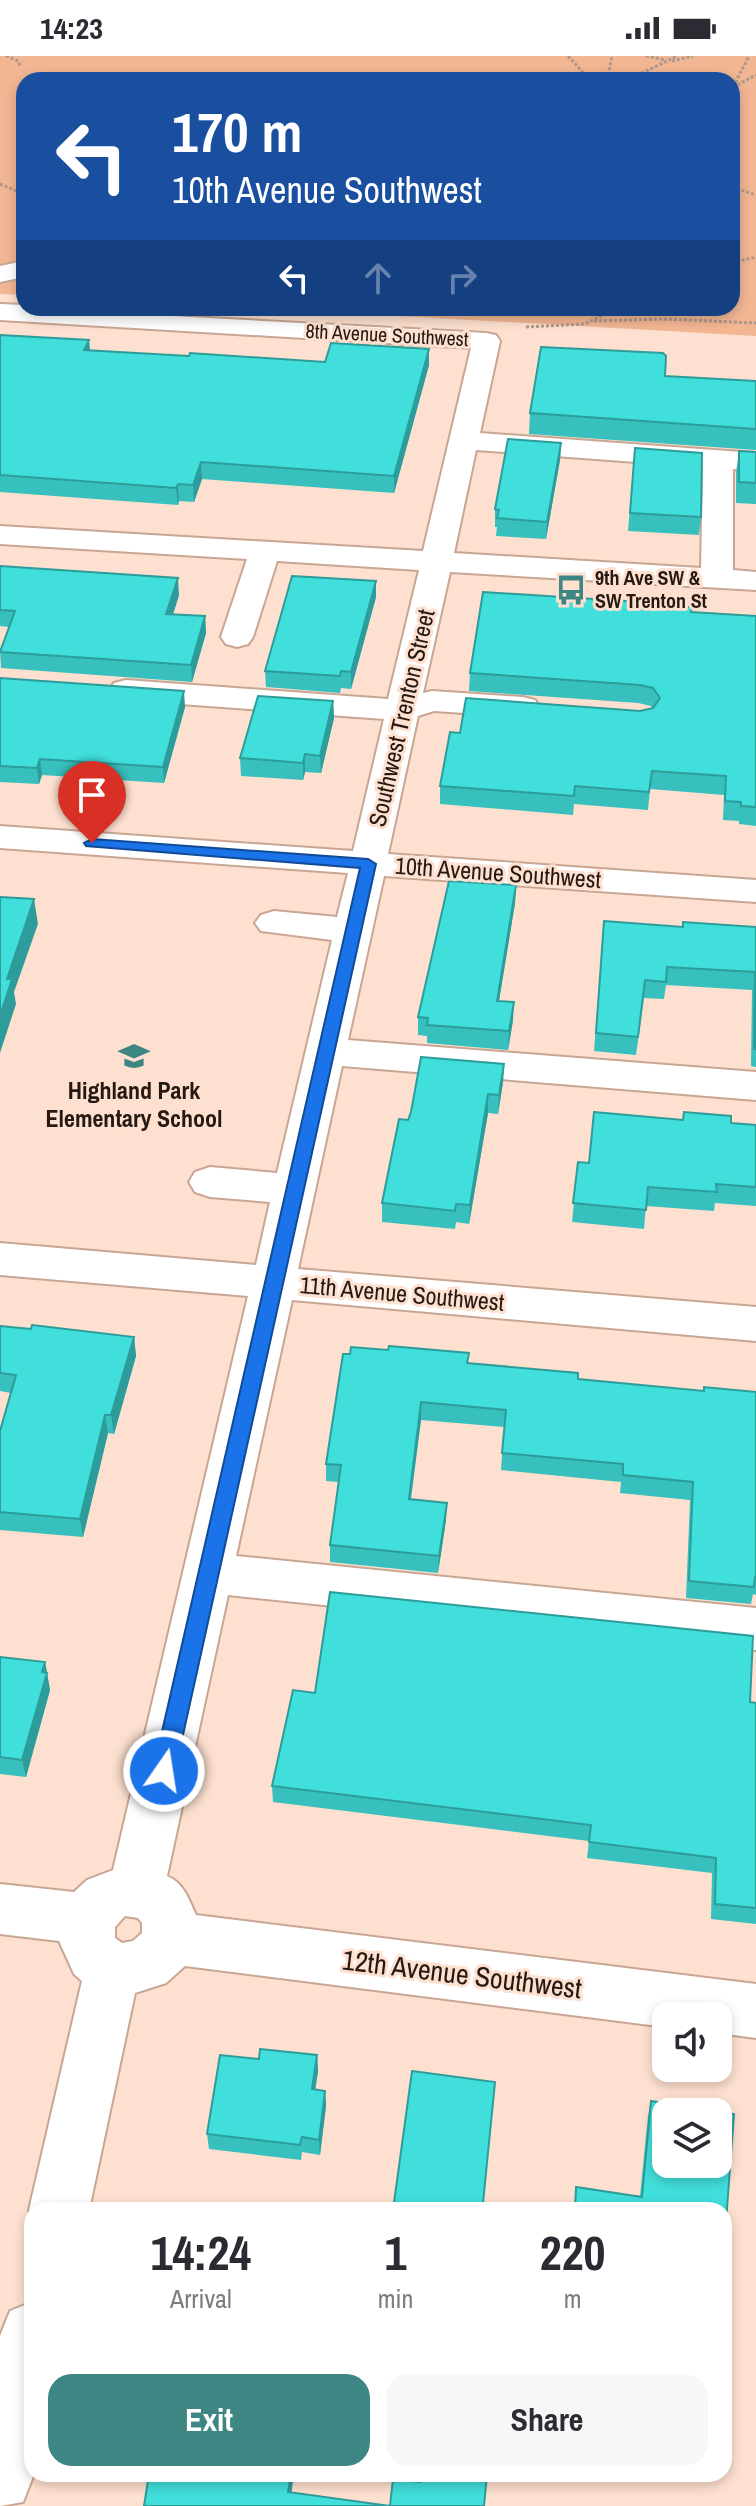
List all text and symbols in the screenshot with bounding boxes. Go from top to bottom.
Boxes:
text: 14:23 [40,8,103,48]
text: 170 m [172,94,302,169]
icon: left [40,104,144,208]
text: 10th Avenue Southwest [172,166,482,214]
icon: left [272,256,316,300]
icon: ahead [356,256,400,300]
icon: right [440,256,484,300]
street label: 8th Avenue Southwest [305,317,470,352]
place label: 9th Ave SW & SW Trenton St [595,564,708,614]
bus stop icon: 9th Ave SW & SW Trenton St [554,573,588,607]
street label: Southwest Trenton Street [360,605,442,830]
pin [58,761,126,843]
icon: arrive [70,773,114,817]
street label: 10th Avenue Southwest [394,849,603,895]
school or university icon: Highland Park Elementary School [117,1039,151,1073]
place label: Highland Park Elementary School [45,1074,223,1134]
street label: 11th Avenue Southwest [299,1268,506,1318]
position arrow [122,1729,206,1813]
street label: 12th Avenue Southwest [340,1940,584,2008]
map controls [652,2002,732,2178]
button: sound [652,2002,732,2082]
button: layers [652,2098,732,2178]
text: 14:24 [151,2220,251,2285]
text: 1 [385,2220,406,2285]
text: 220 [540,2220,605,2285]
text: Arrival [170,2281,232,2316]
text: min [378,2281,413,2316]
text: m [564,2281,582,2316]
button: Exit [48,2374,370,2466]
button: Share [386,2374,708,2466]

